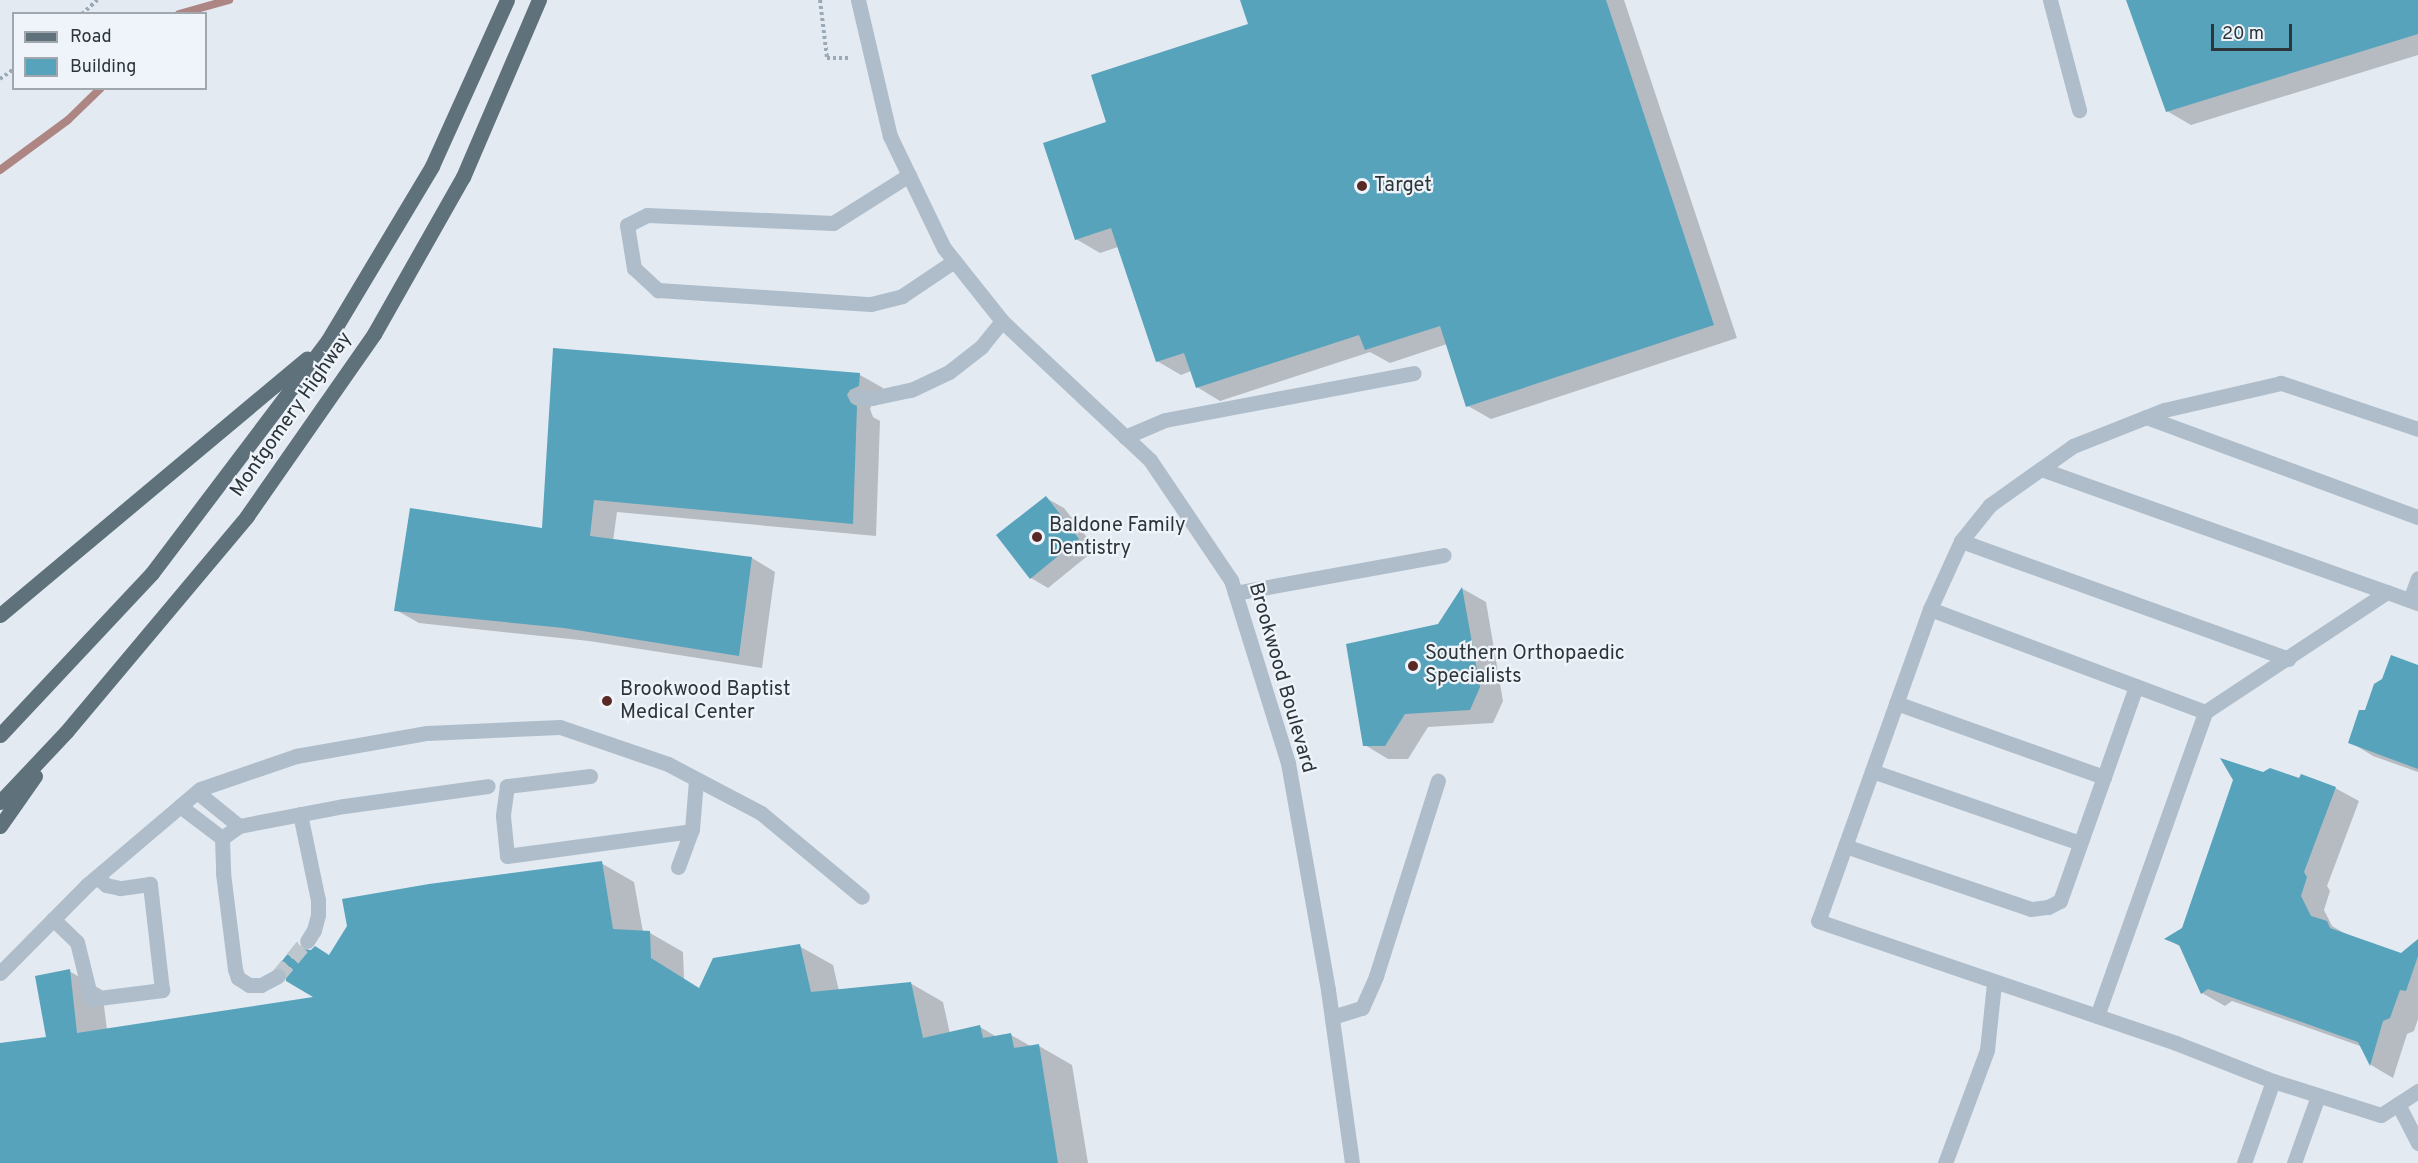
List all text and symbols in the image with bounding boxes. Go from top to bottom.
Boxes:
legend [12,12,207,90]
scale bar [2214,12,2295,50]
text: 20 m [2222,23,2264,46]
text: Road [70,26,112,49]
text: Building [70,56,136,79]
place label: Target [1374,174,1432,198]
marker: Target [1355,179,1369,193]
street label: Montgomery Highway [226,328,358,502]
place label: Baldone Family Dentistry [1049,514,1186,561]
marker: Baldone Family Dentistry [1030,530,1044,544]
street label: Brookwood Boulevard [1242,580,1320,776]
place label: Southern Orthopaedic Specialists [1425,642,1625,689]
marker: Southern Orthopaedic Specialists [1406,659,1420,673]
place label: Brookwood Baptist Medical Center [620,678,791,725]
marker: Brookwood Baptist Medical Center [598,692,616,710]

